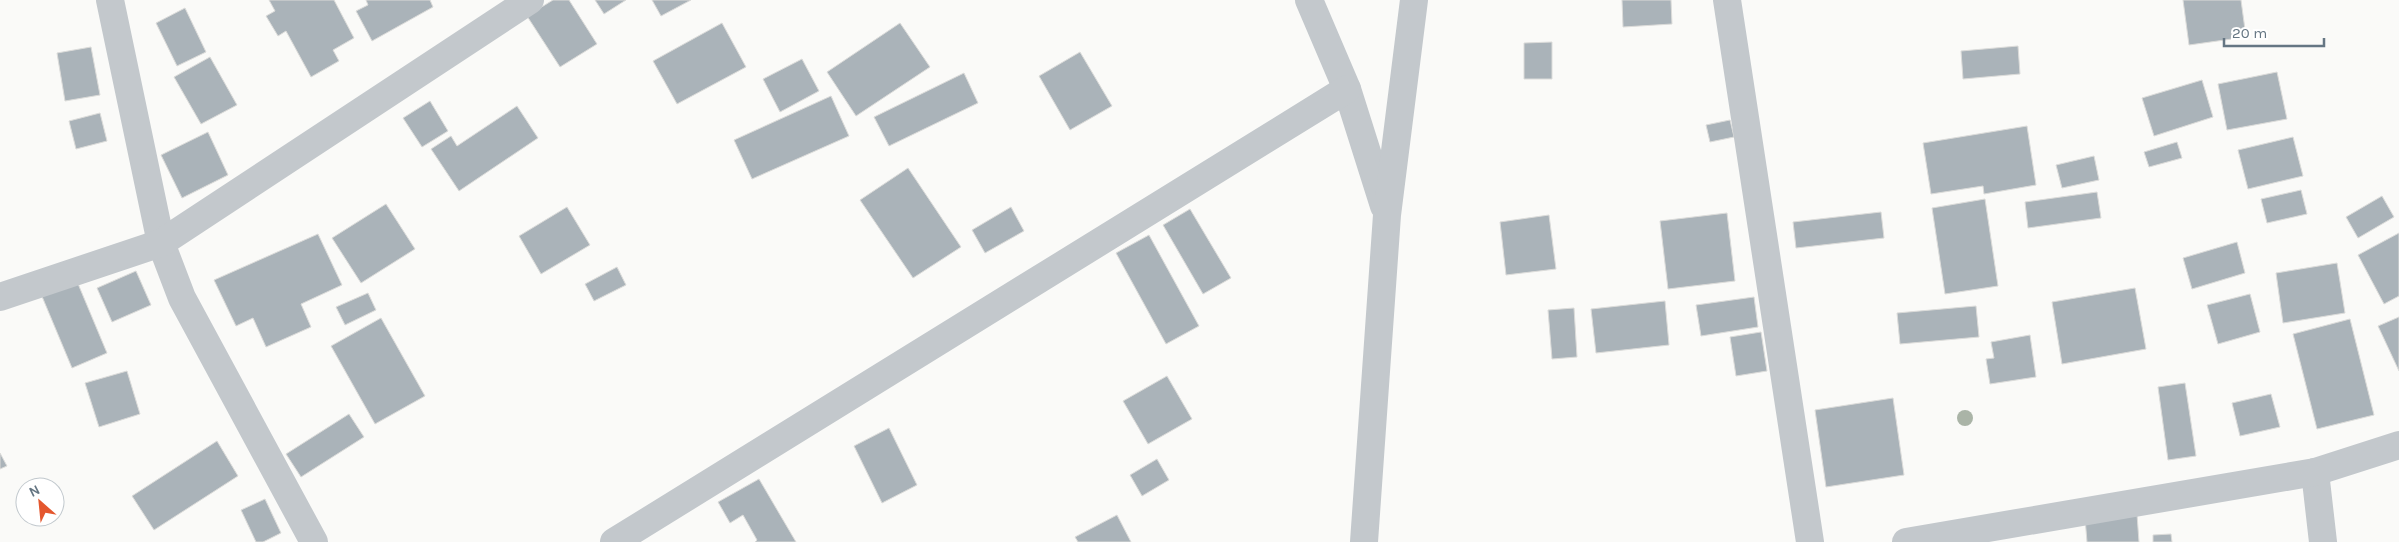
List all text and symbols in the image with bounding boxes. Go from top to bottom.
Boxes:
scale bar [2224,15,2324,47]
text: 20 m [2232,24,2267,42]
north arrow [15,477,65,527]
text: N [26,481,43,501]

